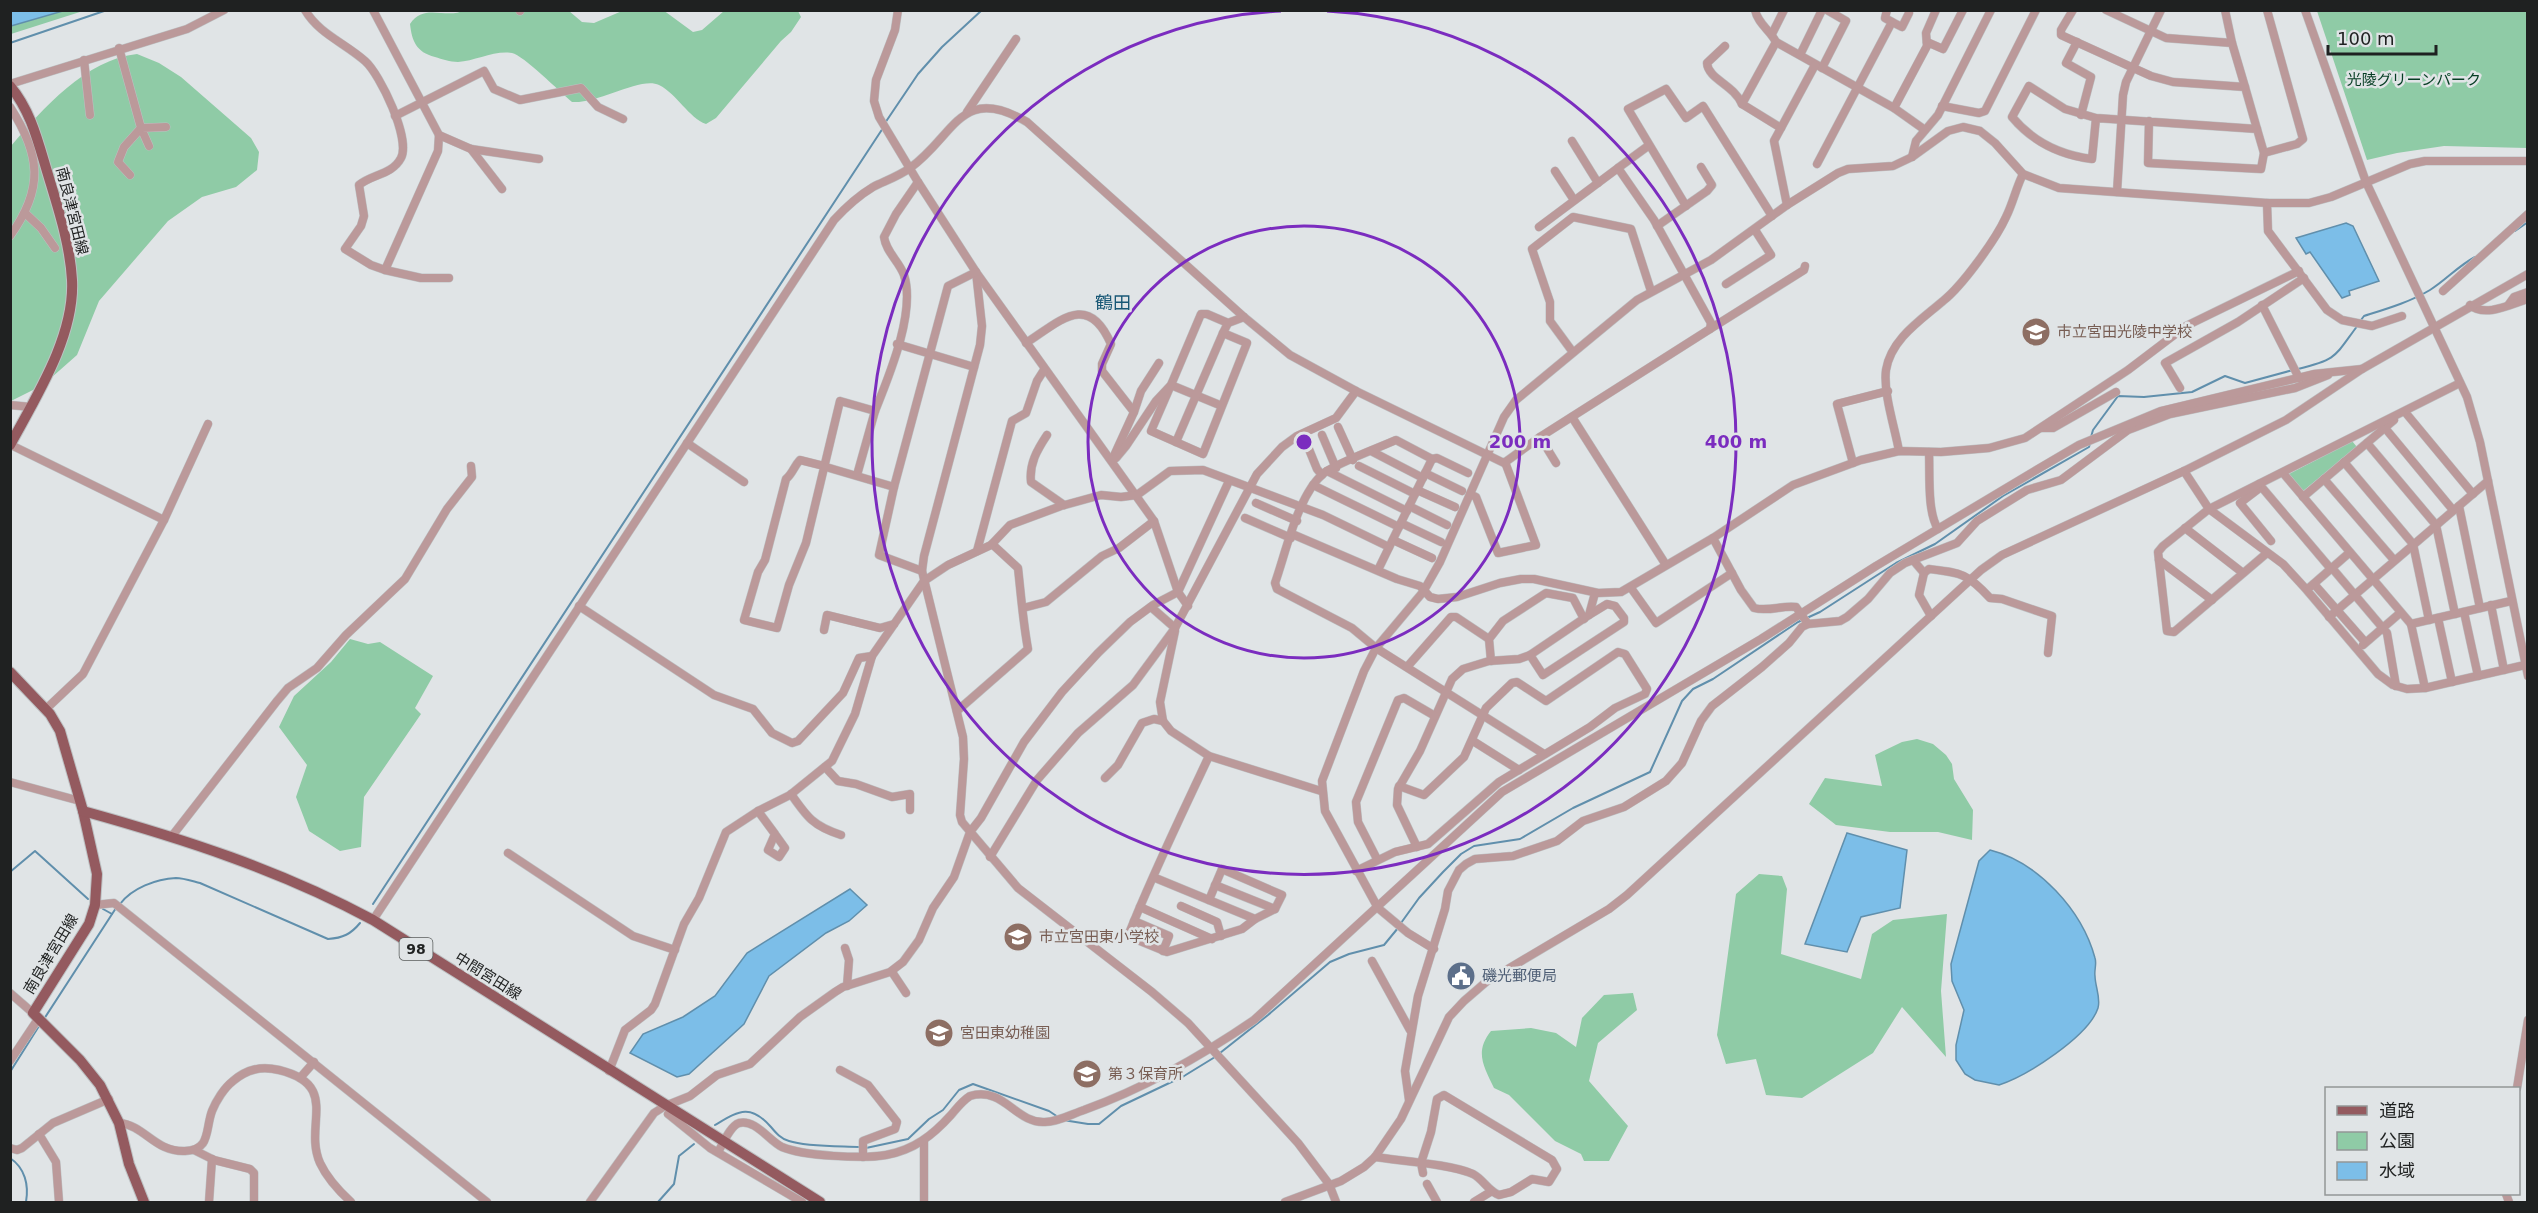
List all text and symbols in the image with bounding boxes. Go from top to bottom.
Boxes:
scale bar [2328,18,2436,56]
text: 100 m [2337,28,2395,49]
park label: 光陵グリーンパーク [2347,71,2481,89]
street label: 南良津宮田線 [52,165,92,257]
district label: 鶴田 [1095,292,1131,313]
school or university icon: 市立宮田光陵中学校 [2020,316,2052,348]
place label: 市立宮田光陵中学校 [2057,323,2192,341]
text: 200 m [1489,431,1551,452]
text: 400 m [1705,431,1767,452]
centre of rings [1294,432,1314,452]
street label: 南良津宮田線 [20,911,82,997]
school or university icon: 市立宮田東小学校 [1002,921,1034,953]
place label: 市立宮田東小学校 [1039,928,1159,946]
road number: 98 [400,938,432,960]
street label: 中間宮田線 [451,948,525,1004]
public building icon: 磯光郵便局 [1445,960,1477,992]
place label: 磯光郵便局 [1482,967,1557,985]
school or university icon: 宮田東幼稚園 [923,1017,955,1049]
place label: 宮田東幼稚園 [960,1024,1050,1042]
school or university icon: 第３保育所 [1071,1058,1103,1090]
place label: 第３保育所 [1108,1065,1183,1083]
legend [2325,1087,2520,1195]
text: 道路 [2379,1100,2415,1121]
text: 公園 [2379,1130,2415,1151]
text: 水域 [2379,1160,2415,1181]

